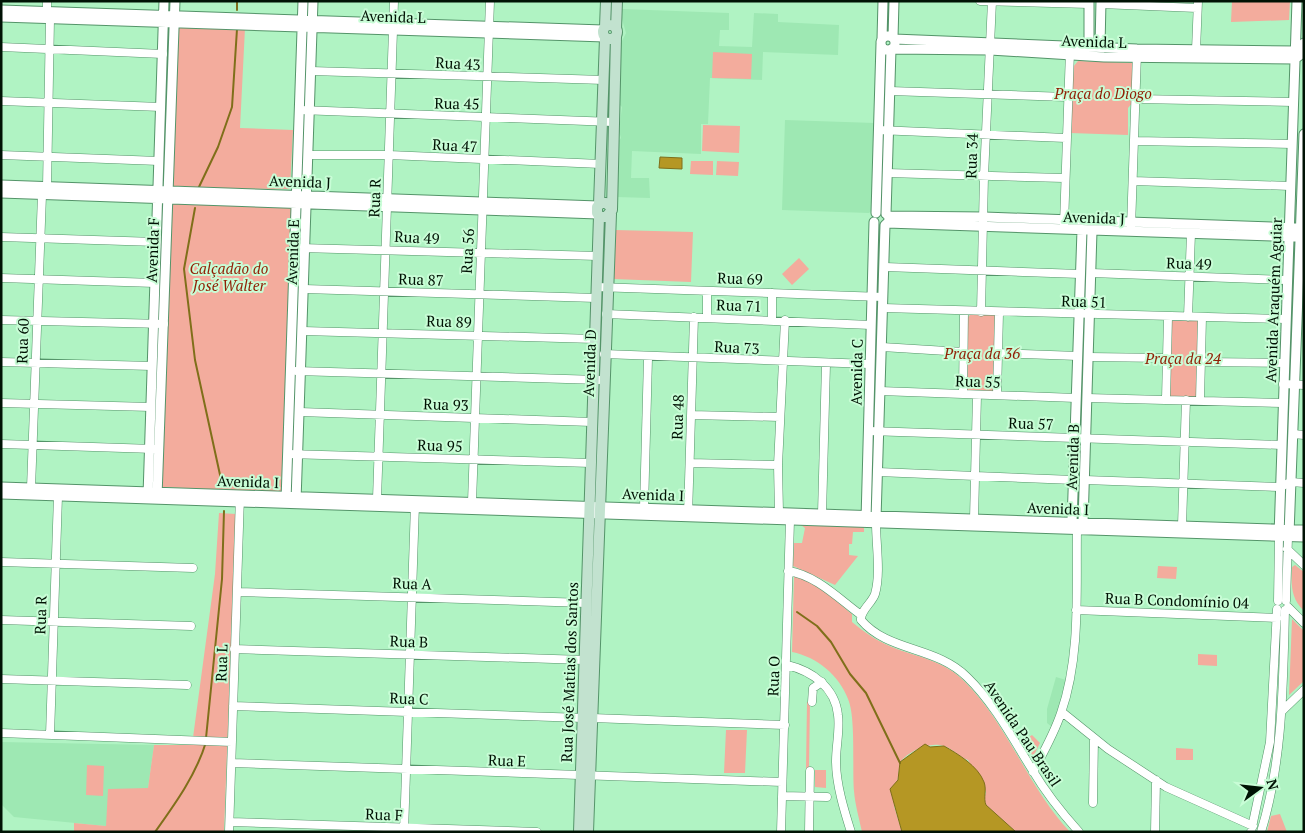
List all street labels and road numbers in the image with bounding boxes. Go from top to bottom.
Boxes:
street label: Avenida L [360,5,426,27]
street label: Avenida L [1061,30,1127,52]
street label: Rua 43 [435,52,481,74]
street label: Rua 45 [434,93,480,113]
street label: Rua 34 [960,133,982,179]
street label: Rua 47 [432,134,478,156]
street label: Avenida J [269,170,331,192]
street label: Rua R [363,178,385,218]
street label: Avenida J [1063,206,1125,228]
street label: Avenida F [141,217,163,283]
street label: Avenida Araquém Aguiar [1260,217,1286,383]
street label: Avenida E [281,219,303,285]
street label: Rua 49 [394,226,440,248]
street label: Rua 56 [456,228,478,274]
street label: Rua 49 [1166,252,1212,274]
street label: Rua 69 [717,267,763,289]
street label: Rua 87 [398,268,444,290]
street label: Rua 51 [1061,290,1107,312]
street label: Rua 71 [716,294,762,316]
street label: Rua 89 [426,310,472,332]
street label: Rua 60 [11,318,33,364]
street label: Avenida D [578,329,600,397]
street label: Rua 73 [714,336,760,358]
street label: Avenida C [845,338,867,406]
street label: Rua 55 [955,370,1001,392]
street label: Rua 93 [423,393,469,415]
street label: Rua 48 [666,394,688,440]
street label: Rua 57 [1008,412,1054,434]
street label: Avenida B [1061,424,1083,490]
street label: Rua 95 [417,434,463,456]
street label: Avenida I [217,470,279,492]
street label: Avenida I [622,483,684,505]
street label: Avenida I [1027,497,1089,519]
street label: Rua A [392,572,433,594]
street label: Rua José Matias dos Santos [556,581,582,763]
street label: Rua B Condomínio 04 [1105,587,1249,613]
street label: Rua R [29,595,51,635]
street label: Rua B [389,630,429,652]
street label: Rua L [210,644,232,682]
street label: Rua O [762,655,784,697]
street label: Avenida Pau Brasil [980,676,1066,790]
street label: Rua C [389,687,429,709]
street label: Rua E [488,749,526,771]
street label: Rua F [365,803,403,825]

